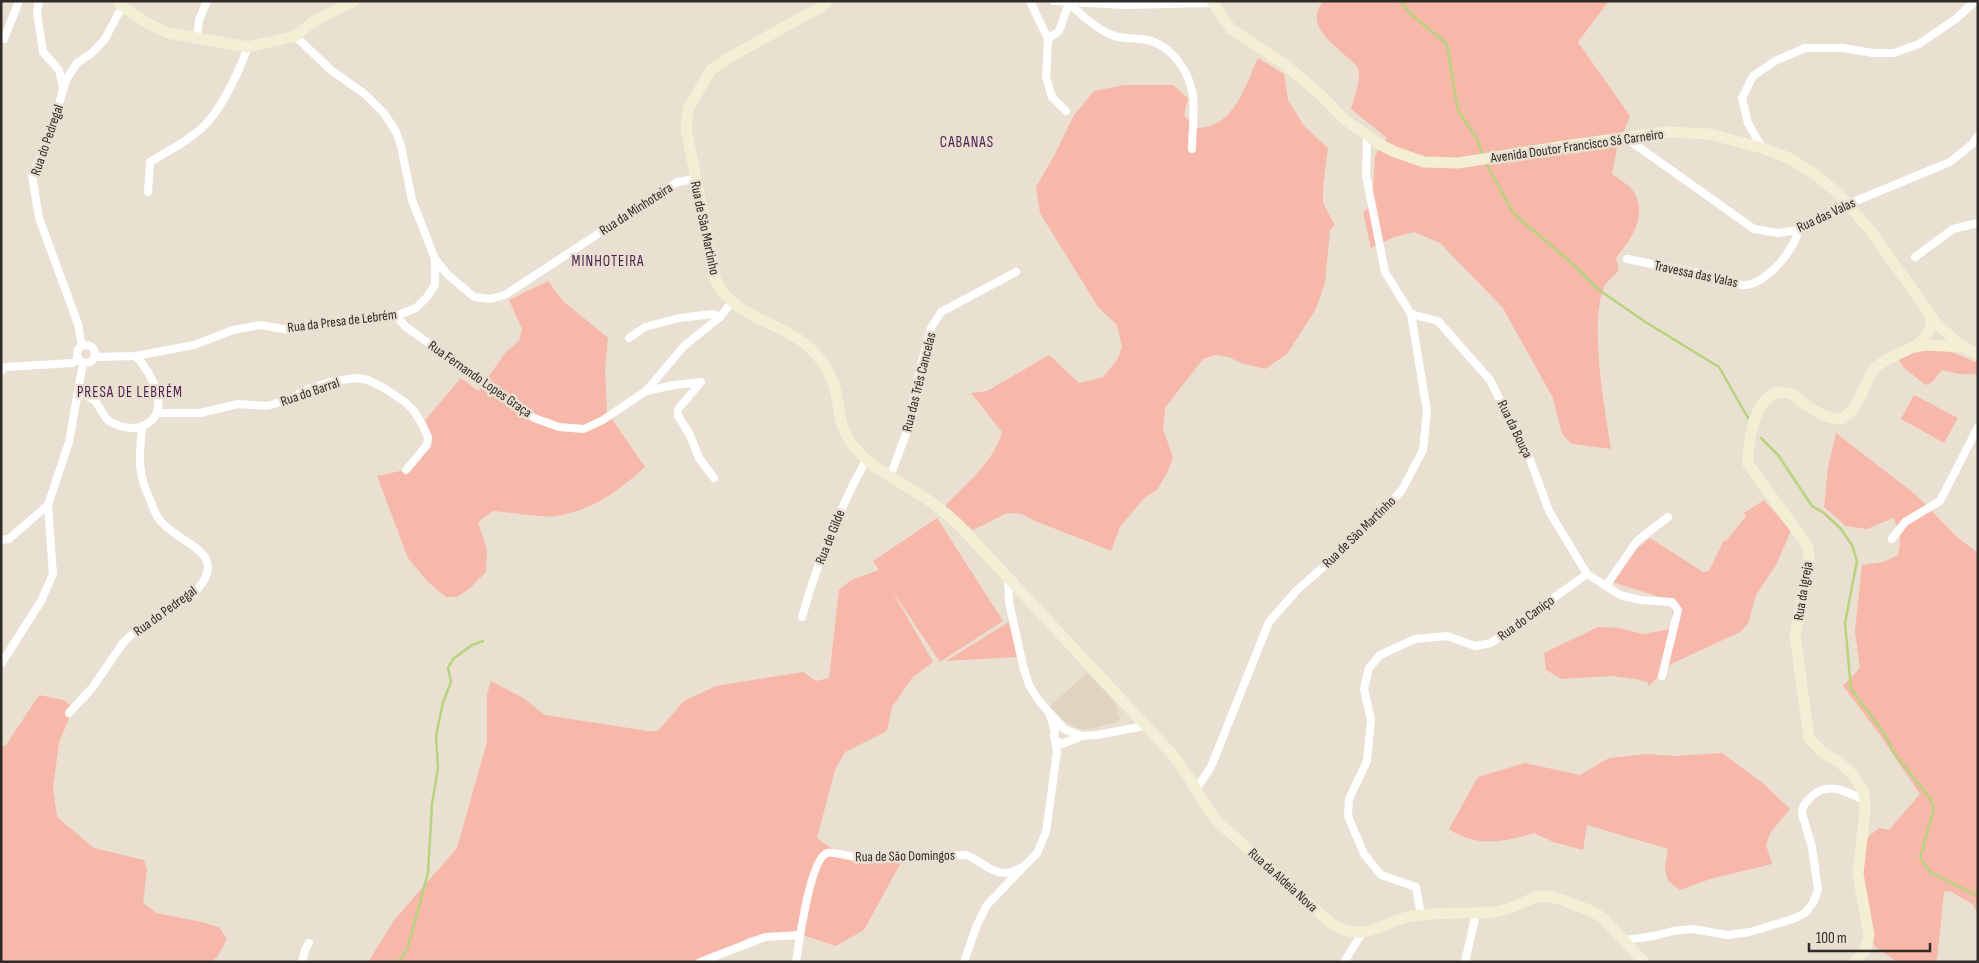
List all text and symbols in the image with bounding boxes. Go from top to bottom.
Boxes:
street label: Rua do Pedregal [27,102,67,178]
street label: Avenida Doutor Francisco Sá Carneiro [1489,125,1665,167]
district label: CABANAS [940,133,994,152]
street label: Rua da Minhoteira [596,179,676,239]
street label: Rua de São Martinho [687,179,723,277]
street label: Rua das Valas [1794,194,1858,236]
district label: MINHOTEIRA [572,252,644,271]
street label: Travessa das Valas [1653,257,1739,291]
street label: Rua da Presa de Lebrém [286,306,398,336]
street label: Rua das Três Cancelas [898,331,940,433]
street label: Rua Fernando Lopes Graça [425,337,535,421]
street label: Rua do Barral [278,374,342,410]
district label: PRESA DE LEBRÉM [77,383,183,402]
street label: Rua da Bouça [1494,397,1536,461]
street label: Rua de São Martinho [1319,493,1399,571]
street label: Rua de Gilde [811,507,849,567]
street label: Rua da Igreja [1790,560,1816,622]
street label: Rua do Pedregal [130,582,200,640]
street label: Rua do Caniço [1494,592,1558,644]
street label: Rua da Aldeia Nova [1245,844,1321,916]
street label: Rua de São Domingos [855,847,955,865]
scale bar [1809,920,1930,952]
text: 100 m [1816,929,1847,948]

